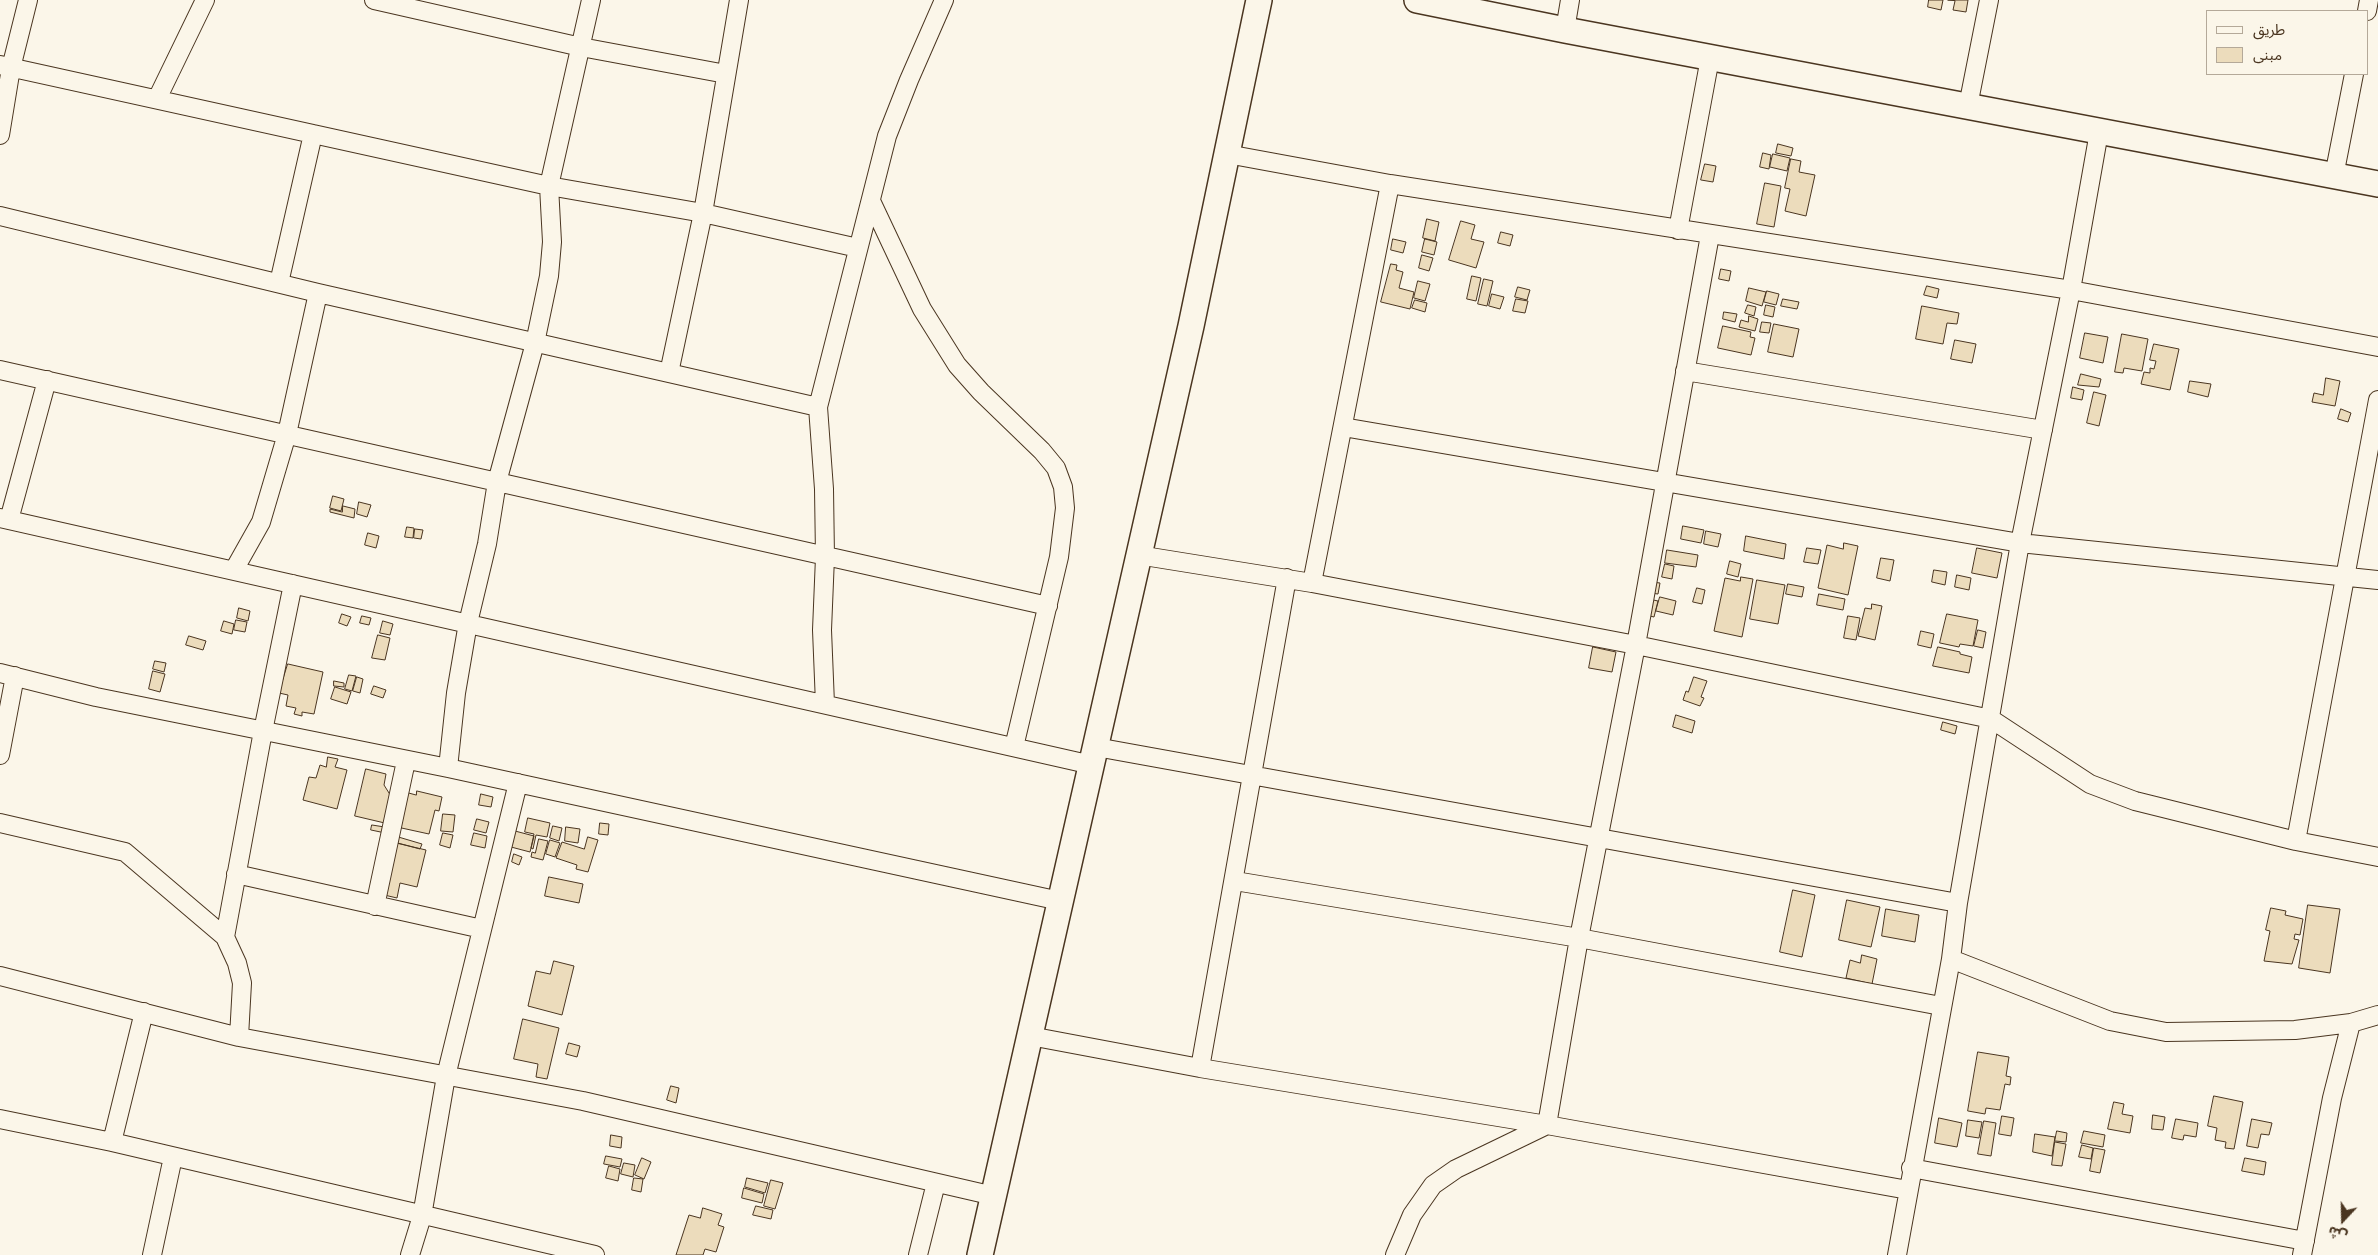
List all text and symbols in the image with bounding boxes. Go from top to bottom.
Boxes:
legend [2206,10,2368,75]
text: طريق [2253,20,2285,39]
text: مبنى [2253,45,2282,64]
north arrow [2318,1195,2368,1245]
text: ش [2325,1223,2349,1246]

